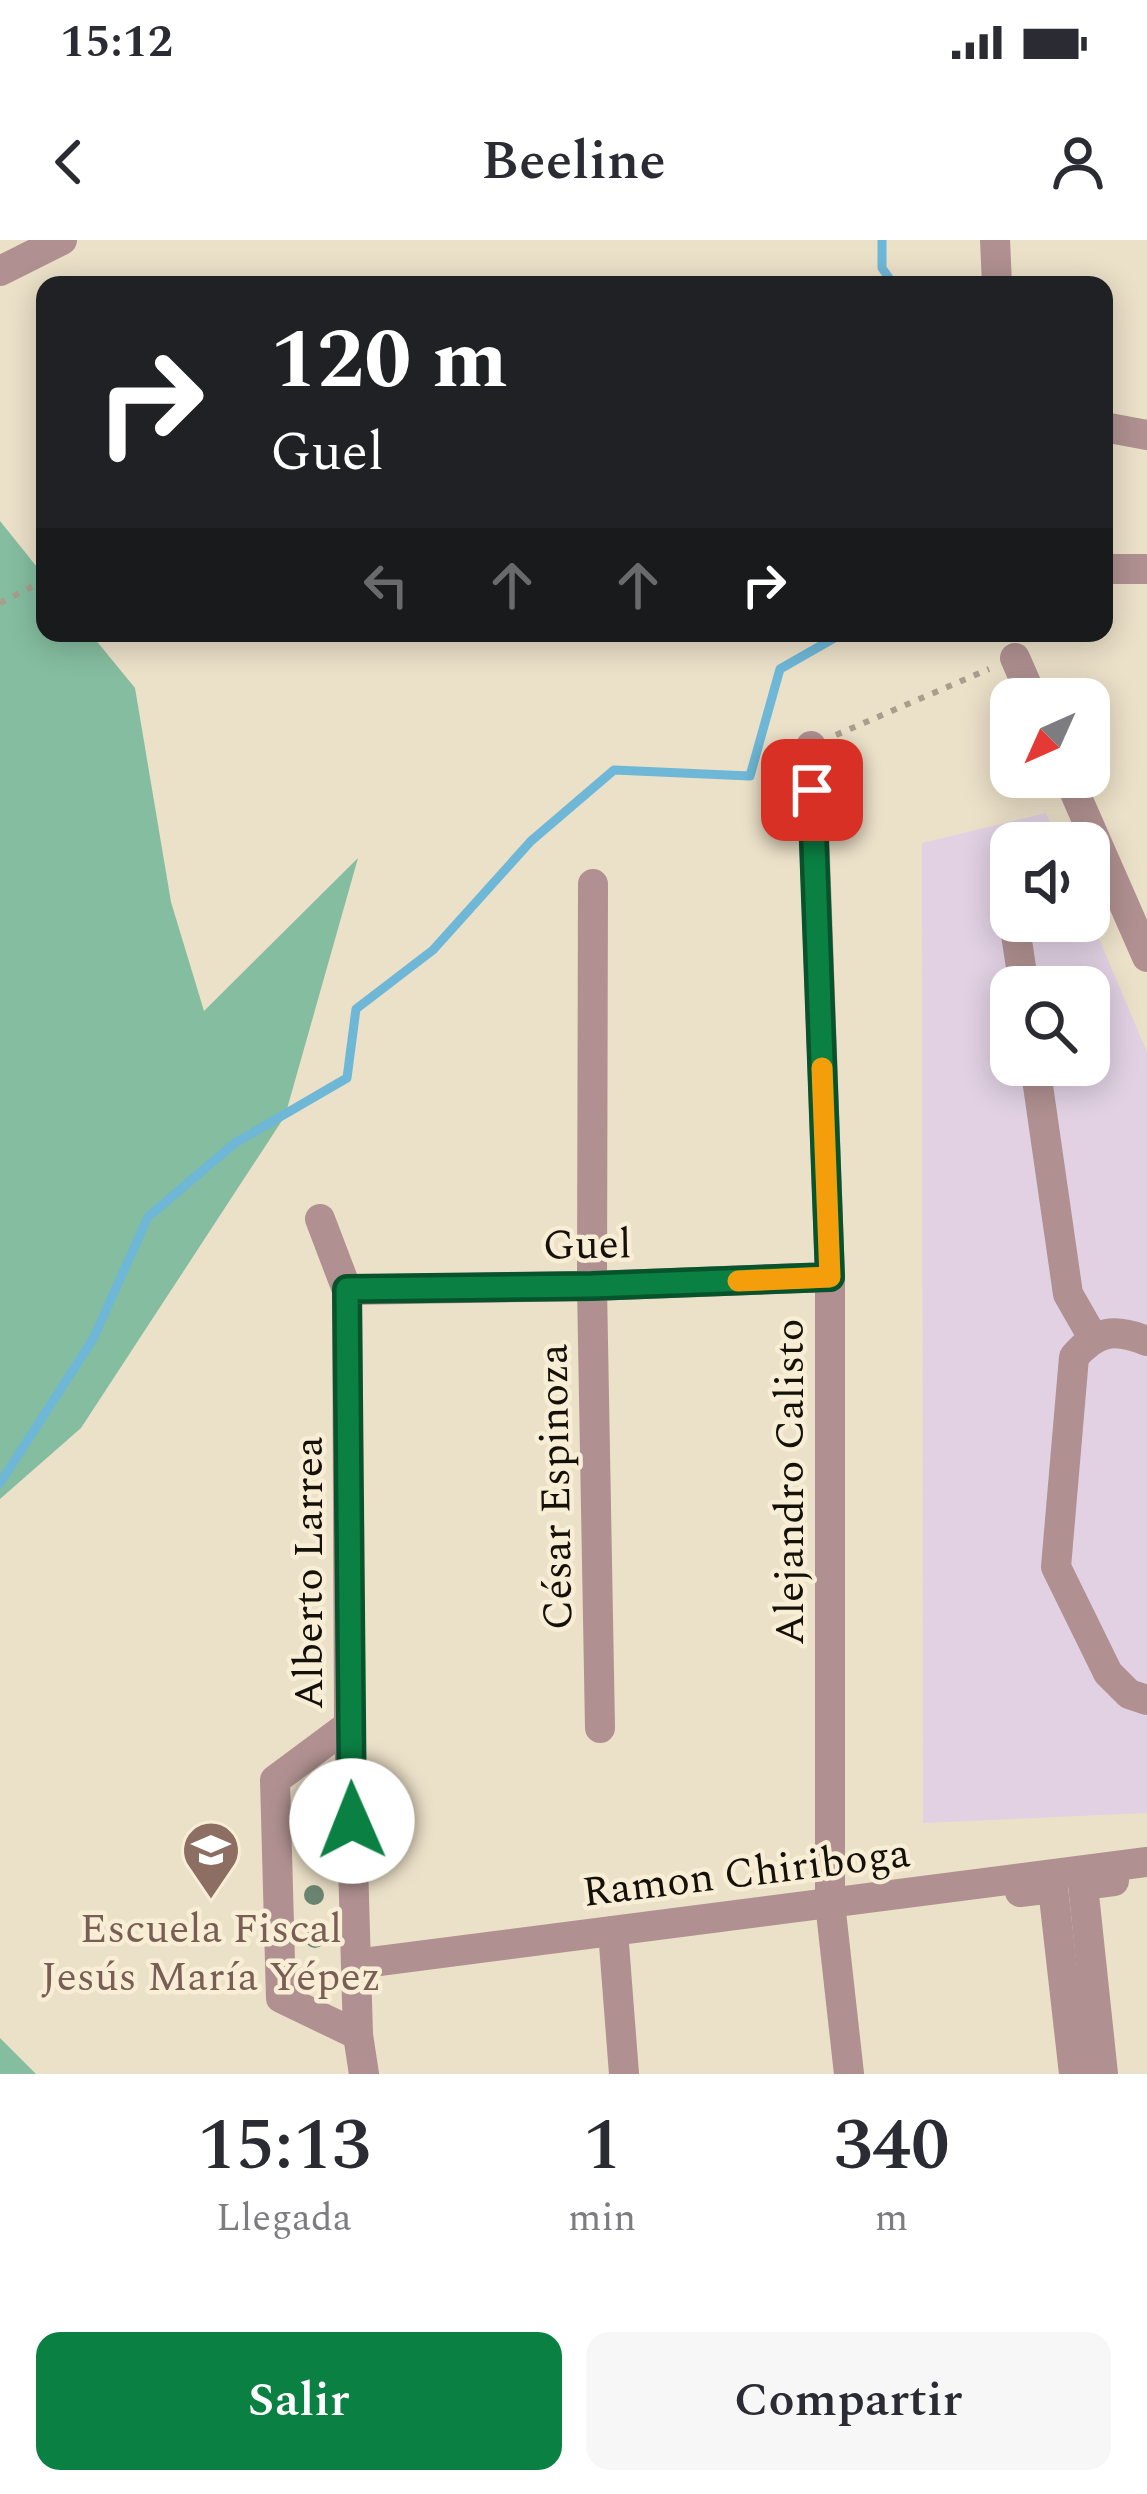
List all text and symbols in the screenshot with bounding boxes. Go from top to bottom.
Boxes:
text: 15:12 [60,8,173,77]
text: Beeline [481,121,666,203]
icon: back [36,129,102,195]
icon: person [1045,129,1111,195]
text: 120 m [270,297,508,425]
icon: right [72,324,228,480]
text: Guel [270,412,384,494]
icon: left [353,552,419,618]
icon: ahead [479,552,545,618]
icon: ahead [605,552,671,618]
icon: right [731,552,797,618]
north arrow [990,678,1110,798]
map controls [990,678,1110,1086]
pin [761,739,863,841]
icon: arrive [779,757,845,823]
button: sound [990,822,1110,942]
button: search [990,966,1110,1086]
street label: Guel [542,1213,632,1278]
street label: Alejandro Calisto [759,1319,822,1645]
street label: César Espinoza [522,1343,590,1631]
street label: Alberto Larrea [278,1436,341,1710]
position arrow [289,1758,415,1884]
school or university icon: Escuela Fiscal Jesús María Yépez [180,1819,242,1901]
street label: Ramon Chiriboga [579,1822,914,1925]
place label: Escuela Fiscal Jesús María Yépez [41,1898,381,2009]
text: 15:13 [197,2092,371,2201]
text: 1 [583,2092,621,2201]
text: 340 [834,2092,950,2201]
text: Llegada [216,2189,352,2248]
text: min [568,2189,636,2248]
text: m [875,2189,908,2248]
button: Salir [36,2332,562,2470]
button: Compartir [586,2332,1111,2470]

